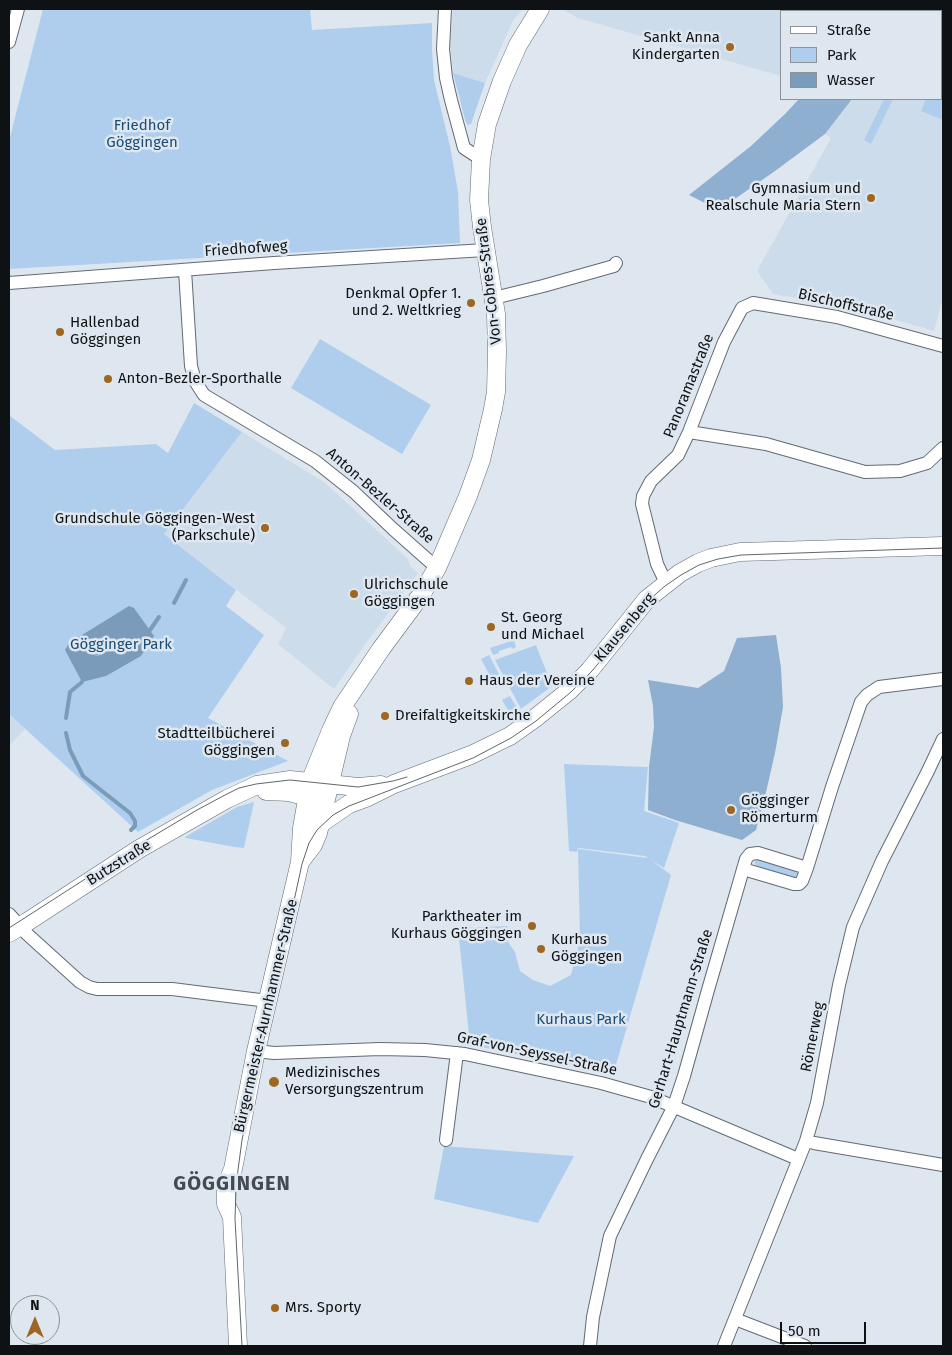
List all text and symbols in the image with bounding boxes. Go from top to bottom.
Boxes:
legend [780,10,942,100]
text: Straße [827,21,871,39]
place label: Sankt Anna Kindergarten [632,29,720,64]
marker: Sankt Anna Kindergarten [724,41,736,53]
text: Park [827,46,857,64]
text: Wasser [827,71,875,89]
park label: Friedhof Göggingen [106,117,178,152]
place label: Gymnasium und Realschule Maria Stern [705,180,861,215]
marker: Gymnasium und Realschule Maria Stern [865,192,877,204]
street label: Von-Cobres-Straße [472,217,506,345]
street label: Friedhofweg [204,237,288,261]
place label: Denkmal Opfer 1. und 2. Weltkrieg [345,285,461,320]
street label: Bischoffstraße [796,285,896,325]
marker: Denkmal Opfer 1. und 2. Weltkrieg [465,297,477,309]
place label: Hallenbad Göggingen [70,314,141,349]
marker: Hallenbad Göggingen [54,326,66,338]
street label: Panoramastraße [660,331,718,441]
place label: Anton-Bezler-Sporthalle [118,370,282,388]
marker: Anton-Bezler-Sporthalle [102,373,114,385]
street label: Anton-Bezler-Straße [322,444,438,548]
place label: Grundschule Göggingen-West (Parkschule) [55,510,255,545]
marker: Grundschule Göggingen-West (Parkschule) [259,522,271,534]
place label: Ulrichschule Göggingen [364,576,448,611]
marker: Ulrichschule Göggingen [348,588,360,600]
street label: Klausenberg [591,590,659,666]
place label: St. Georg und Michael [501,609,584,644]
marker: St. Georg und Michael [485,621,497,633]
park label: Gögginger Park [70,636,172,654]
place label: Haus der Vereine [479,672,595,690]
marker: Haus der Vereine [463,675,475,687]
place label: Dreifaltigkeitskirche [395,707,531,725]
marker: Dreifaltigkeitskirche [379,710,391,722]
place label: Stadtteilbücherei Göggingen [157,725,275,760]
marker: Stadtteilbücherei Göggingen [279,737,291,749]
place label: Gögginger Römerturm [741,792,818,827]
marker: Gögginger Römerturm [725,804,737,816]
street label: Butzstraße [83,836,155,890]
street label: Bürgermeister-Aurnhammer-Straße [230,897,302,1135]
place label: Parktheater im Kurhaus Göggingen [391,908,522,943]
marker: Parktheater im Kurhaus Göggingen [526,920,538,932]
street label: Gerhart-Hauptmann-Straße [645,927,717,1111]
place label: Kurhaus Göggingen [551,931,622,966]
marker: Kurhaus Göggingen [535,943,547,955]
street label: Römerweg [797,1000,829,1074]
park label: Kurhaus Park [536,1011,626,1029]
street label: Graf-von-Seyssel-Straße [455,1028,619,1080]
place label: Medizinisches Versorgungszentrum [285,1064,424,1099]
marker: Medizinisches Versorgungszentrum [267,1075,281,1089]
district label: GÖGGINGEN [172,1172,292,1196]
north arrow [10,1295,60,1345]
text: N [30,1297,40,1314]
place label: Mrs. Sporty [285,1299,361,1317]
marker: Mrs. Sporty [269,1302,281,1314]
scale bar [782,1312,868,1344]
text: 50 m [788,1322,821,1340]

